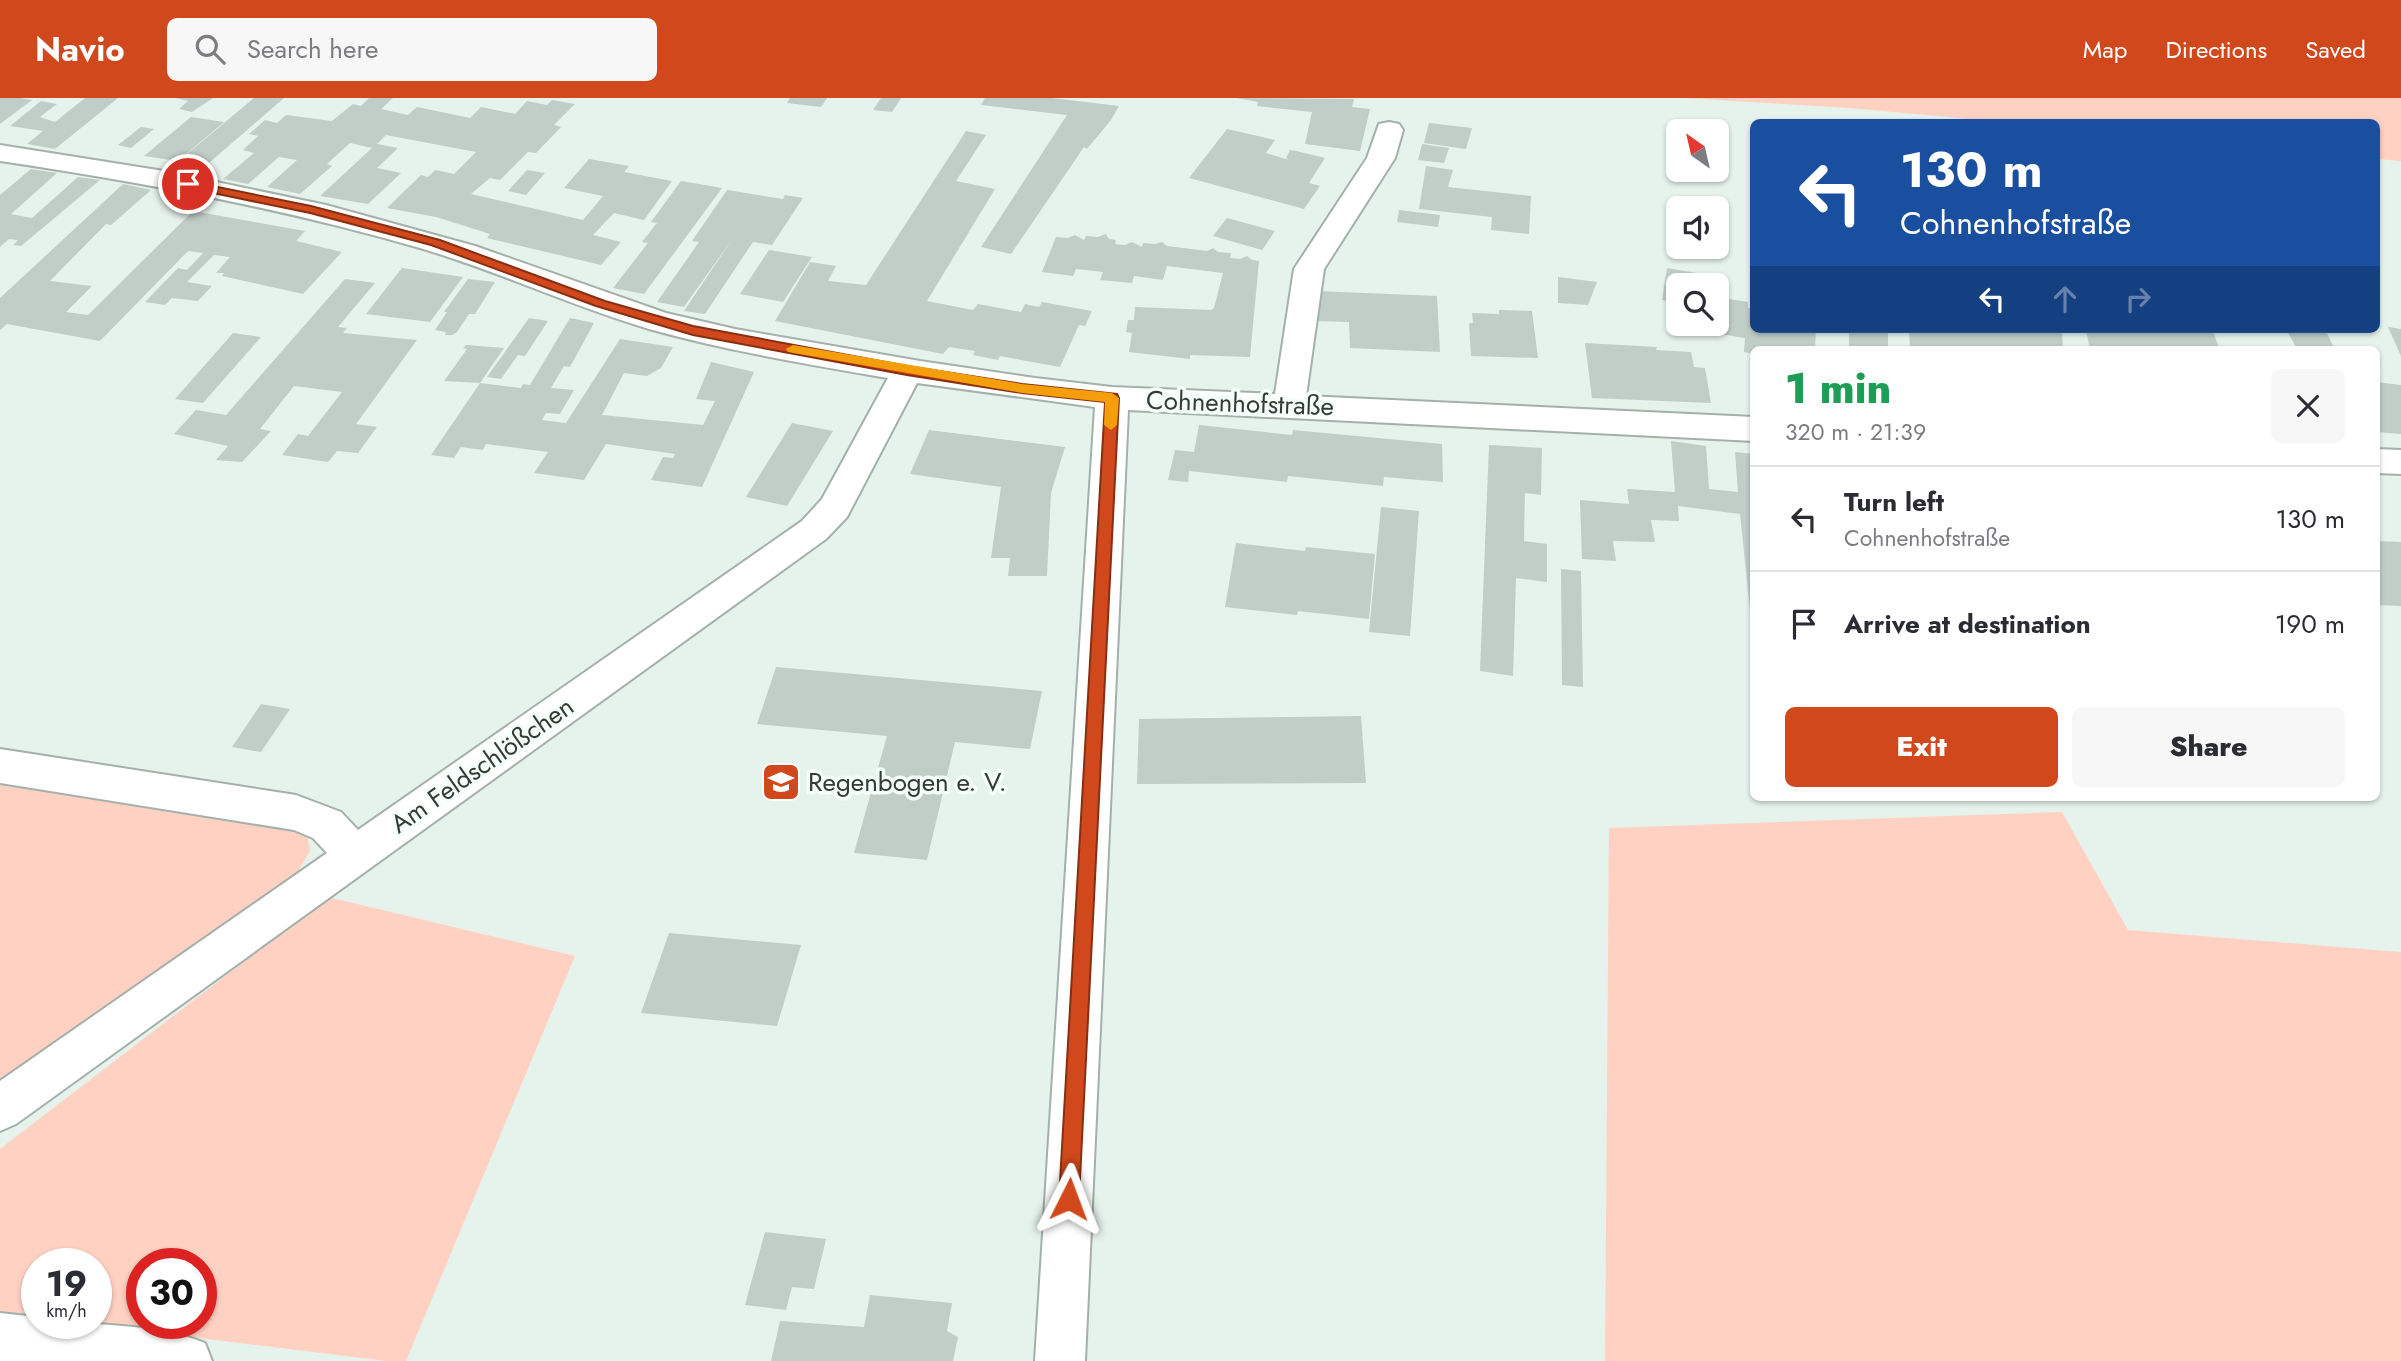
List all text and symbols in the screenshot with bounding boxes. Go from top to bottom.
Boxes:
search box [167,18,657,81]
text: Navio [35,26,125,73]
icon: search [191,30,229,68]
text: Search here [247,30,378,68]
text: Map [2083,32,2128,67]
text: Directions [2166,32,2267,67]
text: Saved [2305,32,2366,67]
north arrow [1666,119,1729,182]
map controls [1666,119,1729,336]
text: 130 m [1900,135,2043,205]
icon: left [1785,147,1876,238]
pin [158,154,218,214]
icon: arrive [169,165,207,203]
button: sound [1666,196,1729,259]
text: Cohnenhofstraße [1900,200,2131,246]
button: search [1666,273,1729,336]
icon: left [1973,280,2011,318]
icon: ahead [2046,280,2084,318]
icon: right [2119,280,2157,318]
text: 1 min [1785,358,1891,419]
button: close [2271,369,2345,443]
street label: Cohnenhofstraße [1145,381,1335,425]
text: 320 m · 21:39 [1785,415,1926,449]
text: Turn left [1844,483,1944,521]
icon: left [1785,500,1823,538]
text: 130 m [2275,500,2345,538]
text: Cohnenhofstraße [1844,521,2010,555]
icon: arrive [1785,605,1823,643]
text: Arrive at destination [1844,605,2091,643]
text: 190 m [2275,605,2345,643]
street label: Am Feldschlößchen [383,687,581,843]
button: Exit [1785,707,2058,787]
button: Share [2072,707,2345,787]
school or university icon: Regenbogen e. V. [760,761,802,803]
place label: Regenbogen e. V. [808,763,1007,801]
position arrow [1032,1162,1106,1236]
speed limit sign: 30 [126,1248,217,1339]
text: 19 [46,1259,87,1309]
text: km/h [46,1298,87,1324]

